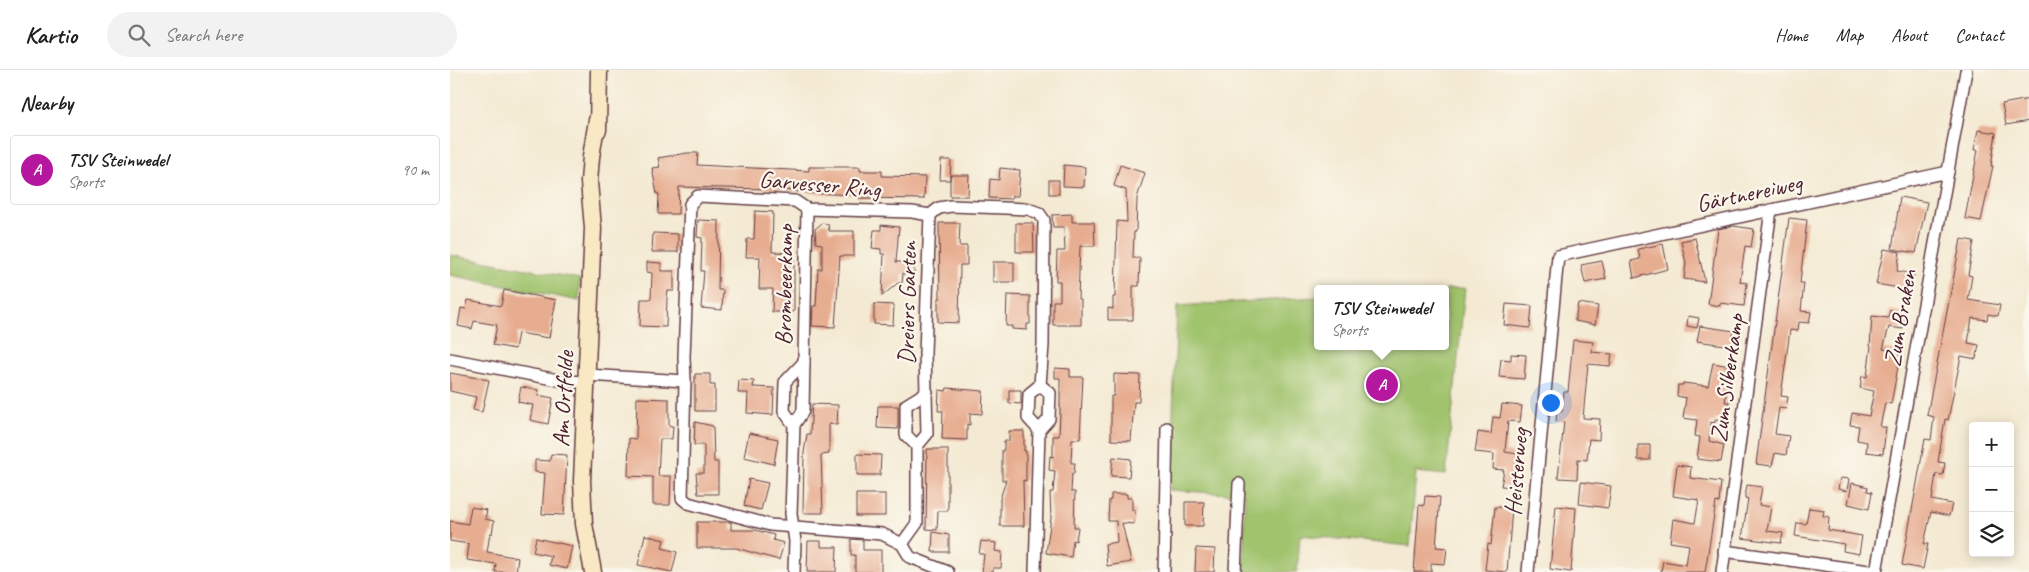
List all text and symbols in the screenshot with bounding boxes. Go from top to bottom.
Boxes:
search box [107,12,457,57]
text: Kartio [25,20,77,50]
icon: search [125,21,153,49]
text: Search here [165,23,242,47]
text: Home [1775,24,1808,46]
text: Map [1836,24,1863,46]
text: About [1891,24,1927,46]
text: Contact [1955,24,2004,46]
text: Nearby [20,90,73,116]
text: TSV Steinwedel [68,148,168,172]
text: A [33,160,41,180]
text: 90 m [402,160,429,180]
street label: Garvesser Ring [758,164,883,204]
street label: Gärtnereiweg [1694,167,1806,219]
text: Sports [68,172,104,192]
street label: Brombeerkamp [768,223,800,346]
street label: Dreiers Garten [891,240,923,365]
street label: Zum Braken [1877,266,1923,369]
popup [1314,285,1449,350]
text: TSV Steinwedel [1332,296,1431,320]
street label: Zum Silberkamp [1703,311,1751,444]
text: Sports [1332,320,1368,340]
street label: Am Ortfelde [546,348,581,448]
pin: A [1366,366,1398,404]
your location [1538,390,1564,416]
map controls [1969,422,2014,557]
button: + [1969,422,2014,467]
street label: Heisterweg [1497,425,1535,517]
button: − [1969,467,2014,512]
button: layers [1969,512,2014,557]

